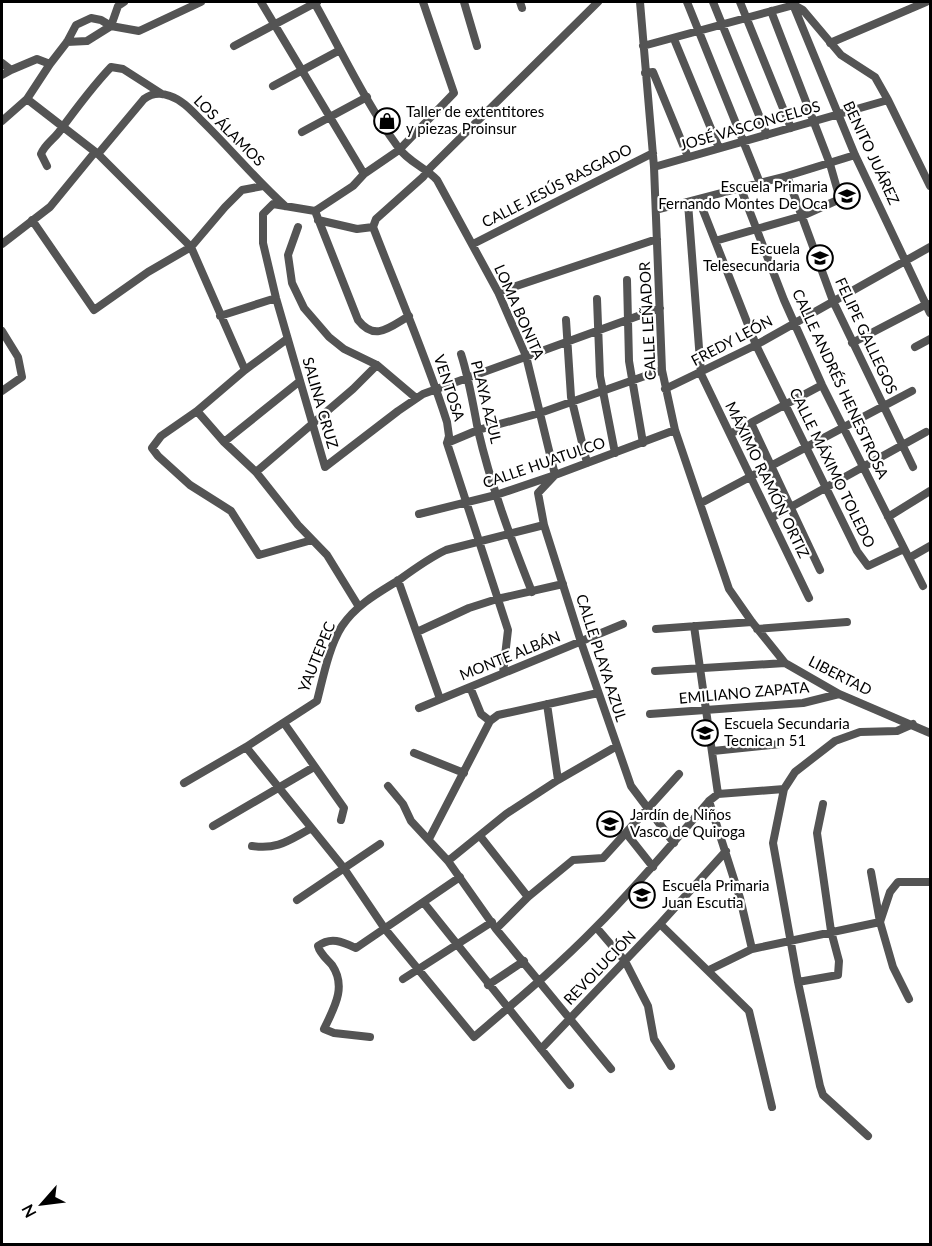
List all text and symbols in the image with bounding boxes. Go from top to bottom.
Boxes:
street label: LOS ÁLAMOS [191,91,269,169]
street label: JOSÉ VASCONCELOS [677,96,822,154]
street label: BENITO JUÁREZ [840,98,904,207]
place label: Taller de extentitores y piezas Proinsur [406,102,544,137]
shop icon: Taller de extentitores y piezas Proinsur [372,106,402,136]
street label: CALLE JESÚS RASGADO [479,139,635,231]
place label: Escuela Primaria Fernando Montes De Oca [658,177,828,212]
school or university icon: Escuela Primaria Fernando Montes De Oca [832,181,862,211]
place label: Escuela Telesecundaria [703,239,800,274]
school or university icon: Escuela Telesecundaria [805,243,835,273]
street label: LOMA BONITA [491,261,549,363]
street label: CALLE LEÑADOR [635,261,659,381]
street label: FELIPE GALLEGOS [832,274,902,397]
street label: CALLE ANDRÉS HENESTROSA [789,286,893,482]
street label: FREDY LEÓN [688,311,775,369]
street label: VENTOSA [431,352,469,424]
street label: SALINA CRUZ [299,355,343,451]
street label: PLAYA AZUL [468,358,506,445]
street label: CALLE MÁXIMO TOLEDO [786,385,879,550]
street label: MÁXIMO RAMÓN ORTIZ [722,398,814,561]
street label: CALLE HUATULCO [480,433,607,491]
street label: CALLE PLAYA AZUL [573,592,631,724]
street label: YAUTEPEC [294,619,338,694]
street label: MONTE ALBÁN [457,627,563,684]
street label: LIBERTAD [806,651,875,699]
street label: EMILIANO ZAPATA [678,677,811,707]
place label: Escuela Secundaria Tecnica n 51 [724,714,850,749]
school or university icon: Escuela Secundaria Tecnica n 51 [690,718,720,748]
place label: Jardín de Niños Vasco de Quiroga [630,805,745,840]
school or university icon: Jardín de Niños Vasco de Quiroga [595,809,625,839]
place label: Escuela Primaria Juan Escutia [662,876,770,911]
school or university icon: Escuela Primaria Juan Escutia [627,880,657,910]
street label: REVOLUCIÓN [559,927,639,1008]
north arrow [12,1174,72,1234]
text: N [17,1201,40,1221]

